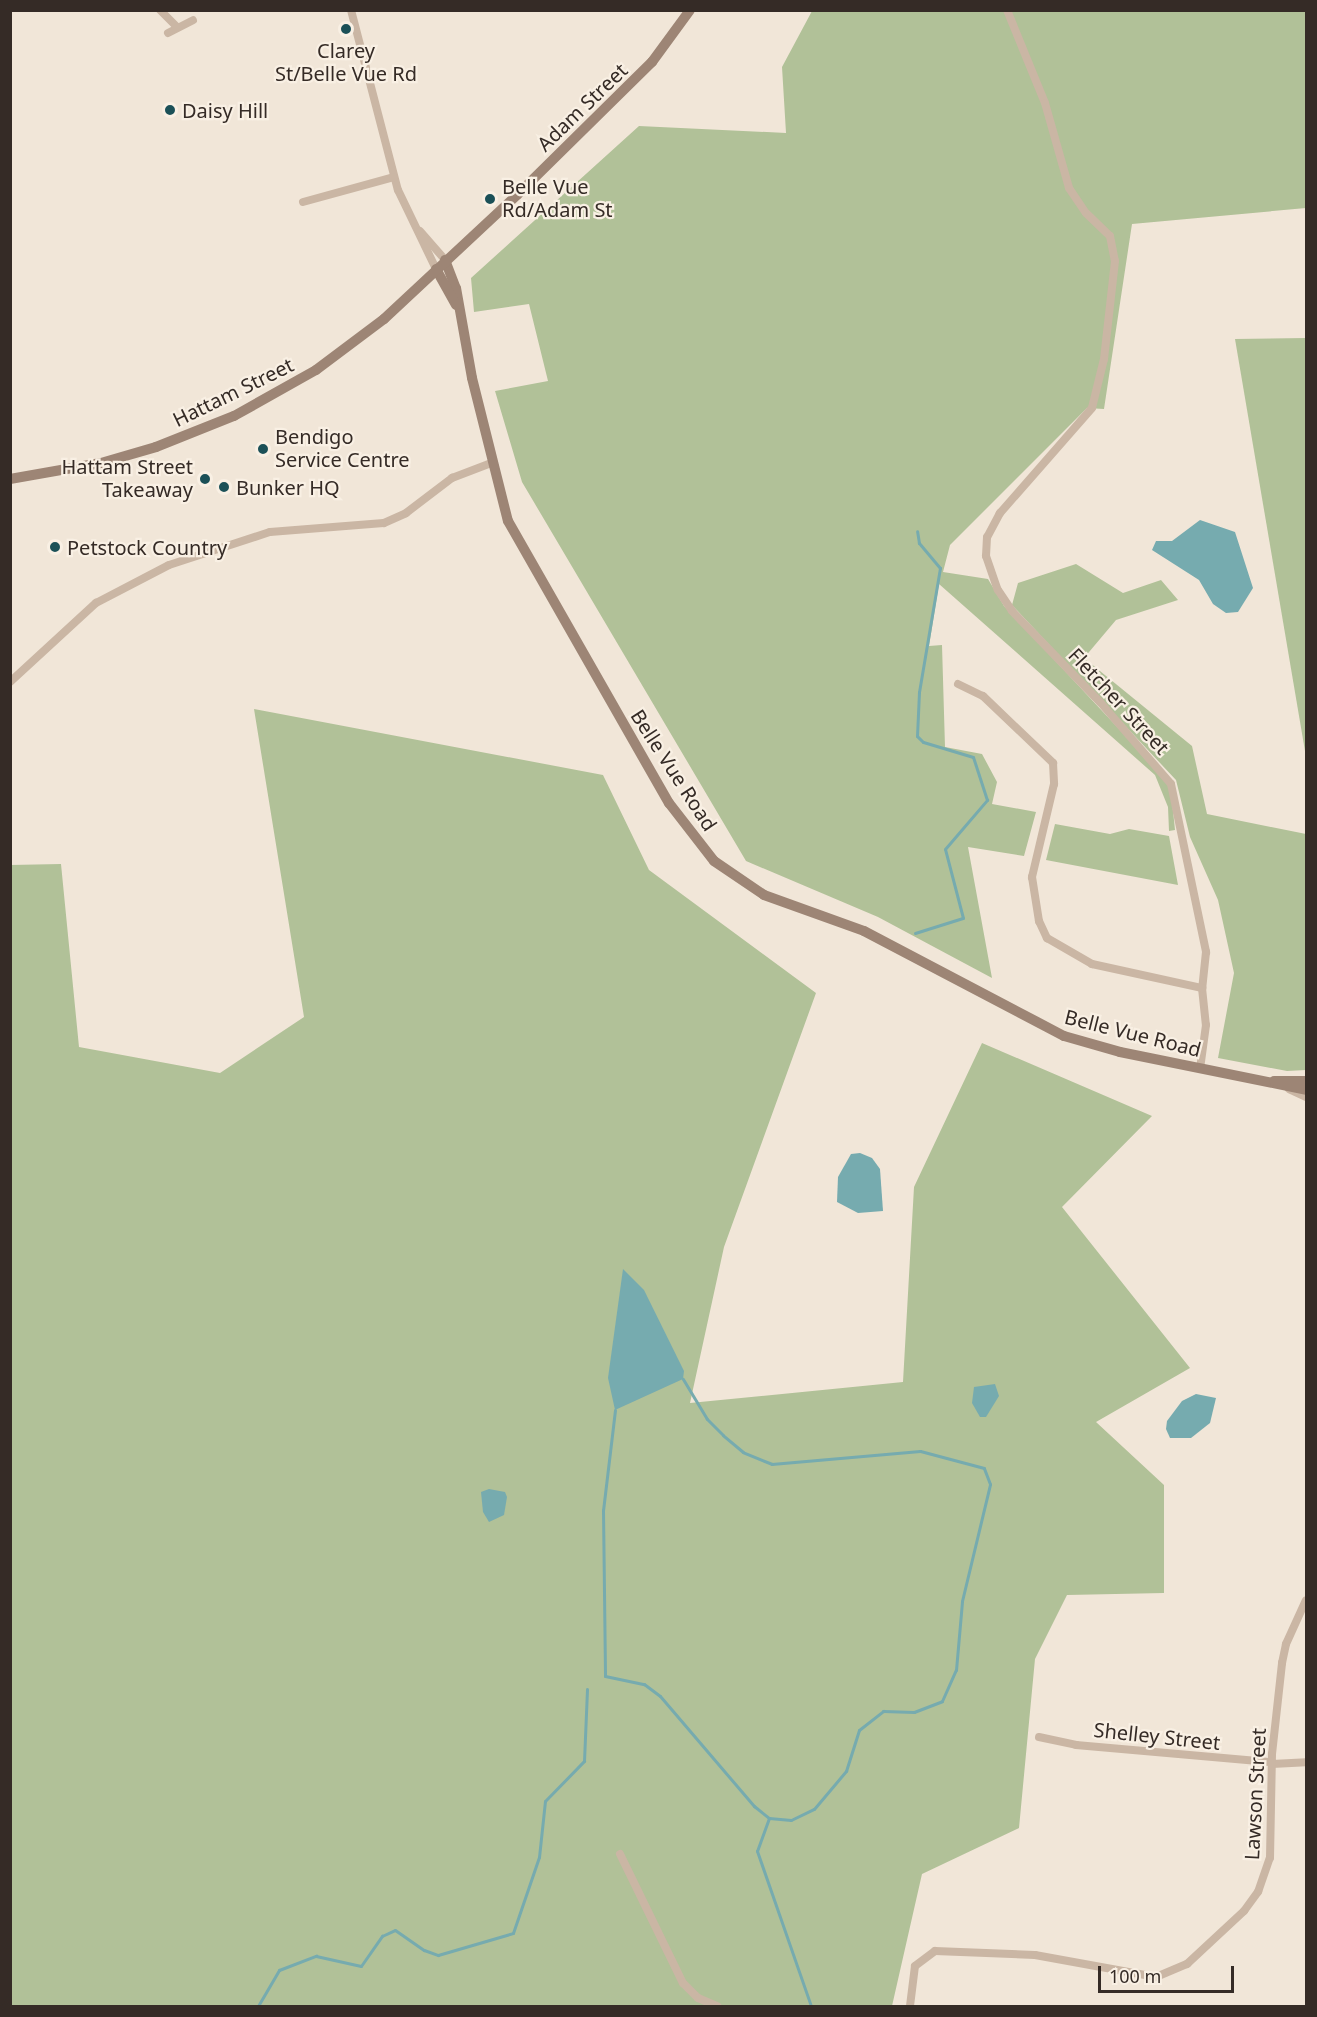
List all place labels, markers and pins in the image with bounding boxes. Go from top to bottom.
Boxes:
marker: Clarey St/Belle Vue Rd [339,22,353,36]
place label: Clarey St/Belle Vue Rd [275,38,417,85]
place label: Daisy Hill [182,98,268,122]
marker: Daisy Hill [163,103,177,117]
place label: Belle Vue Rd/Adam St [502,175,613,222]
marker: Belle Vue Rd/Adam St [483,192,497,206]
place label: Bendigo Service Centre [275,425,410,472]
marker: Bendigo Service Centre [256,442,270,456]
place label: Hattam Street Takeaway [62,455,193,502]
marker: Hattam Street Takeaway [198,472,212,486]
place label: Bunker HQ [236,475,340,499]
marker: Bunker HQ [217,480,231,494]
place label: Petstock Country [67,535,227,559]
marker: Petstock Country [48,540,62,554]

